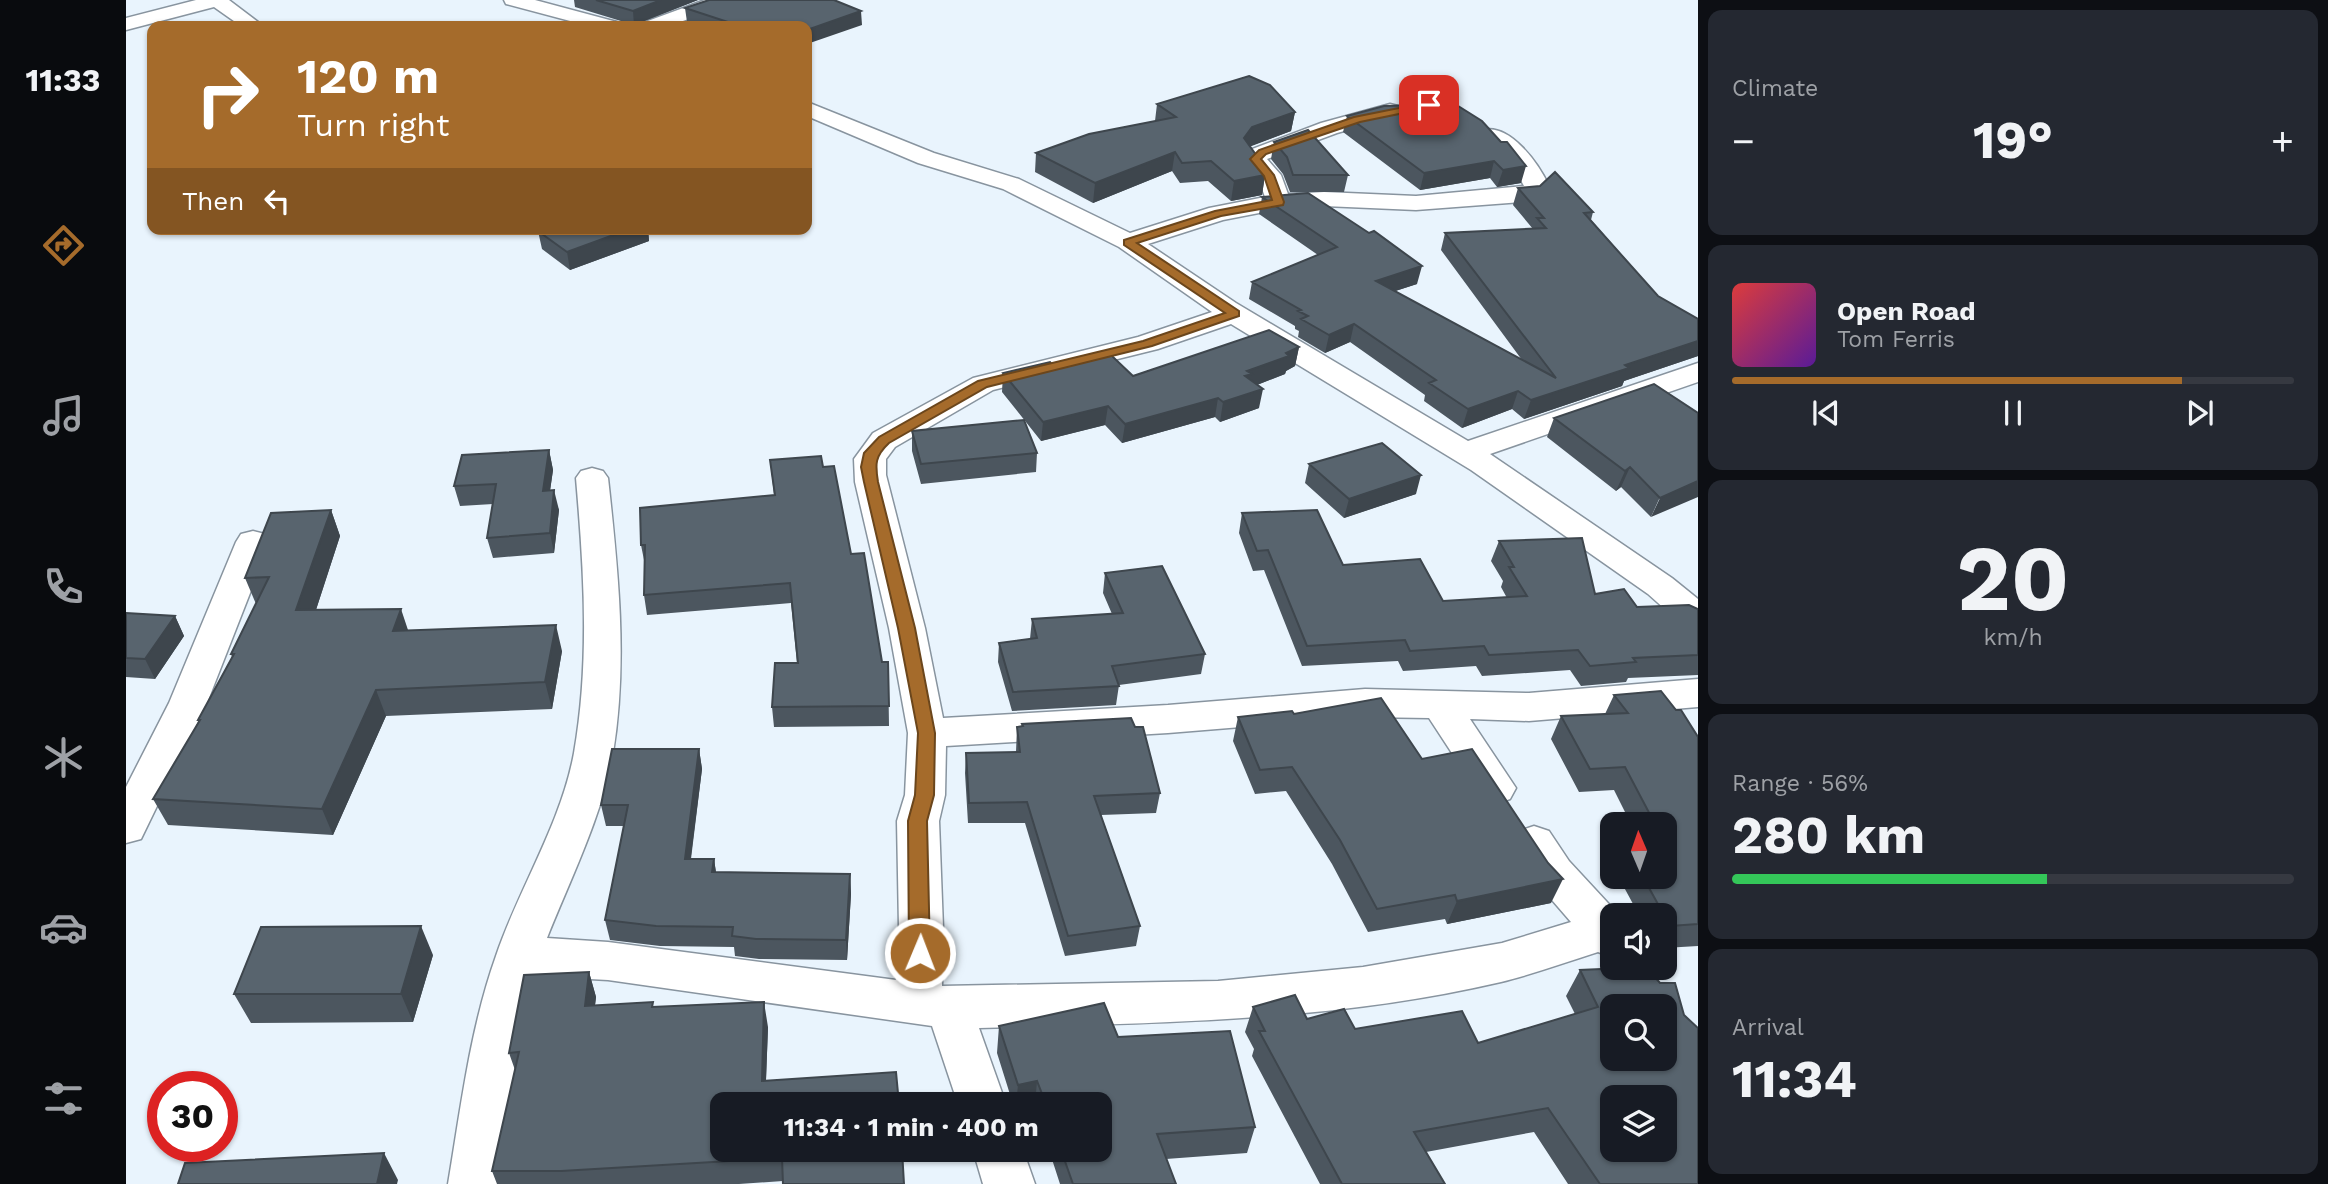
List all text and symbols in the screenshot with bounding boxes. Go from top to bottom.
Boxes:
text: 120 m [297,47,439,105]
icon: right [182,49,273,140]
text: 11:33 [25,61,101,99]
pin [1399,75,1459,135]
text: Climate [1732,75,1818,102]
icon: arrive [1410,86,1448,124]
text: Turn right [297,106,449,144]
text: 19° [1973,110,2053,171]
text: − [1732,119,1755,163]
text: + [2271,119,2294,163]
icon: left [258,182,296,220]
text: Then [182,186,244,216]
icon: directions [39,221,88,270]
text: Open Road [1837,296,1975,326]
text: Tom Ferris [1837,326,1955,353]
icon: music [39,391,88,440]
icon: previous [1807,394,1845,432]
icon: pause [1994,394,2032,432]
icon: next [2181,394,2219,432]
text: 20 [1957,525,2069,632]
icon: phone [39,562,88,611]
text: km/h [1983,624,2043,651]
icon: climate [39,733,88,782]
text: Range · 56% [1732,770,1868,797]
text: 280 km [1732,805,1925,866]
north arrow [1600,812,1676,889]
map controls [1600,812,1677,1162]
icon: car [39,903,88,952]
button: sound [1600,903,1677,980]
position arrow [883,916,957,990]
button: search [1600,994,1677,1071]
text: Arrival [1732,1014,1804,1041]
text: 11:34 [1732,1049,1857,1110]
speed limit sign: 30 [147,1071,238,1162]
icon: filters [39,1074,88,1123]
button: layers [1600,1085,1677,1162]
text: 11:34 · 1 min · 400 m [783,1112,1039,1142]

